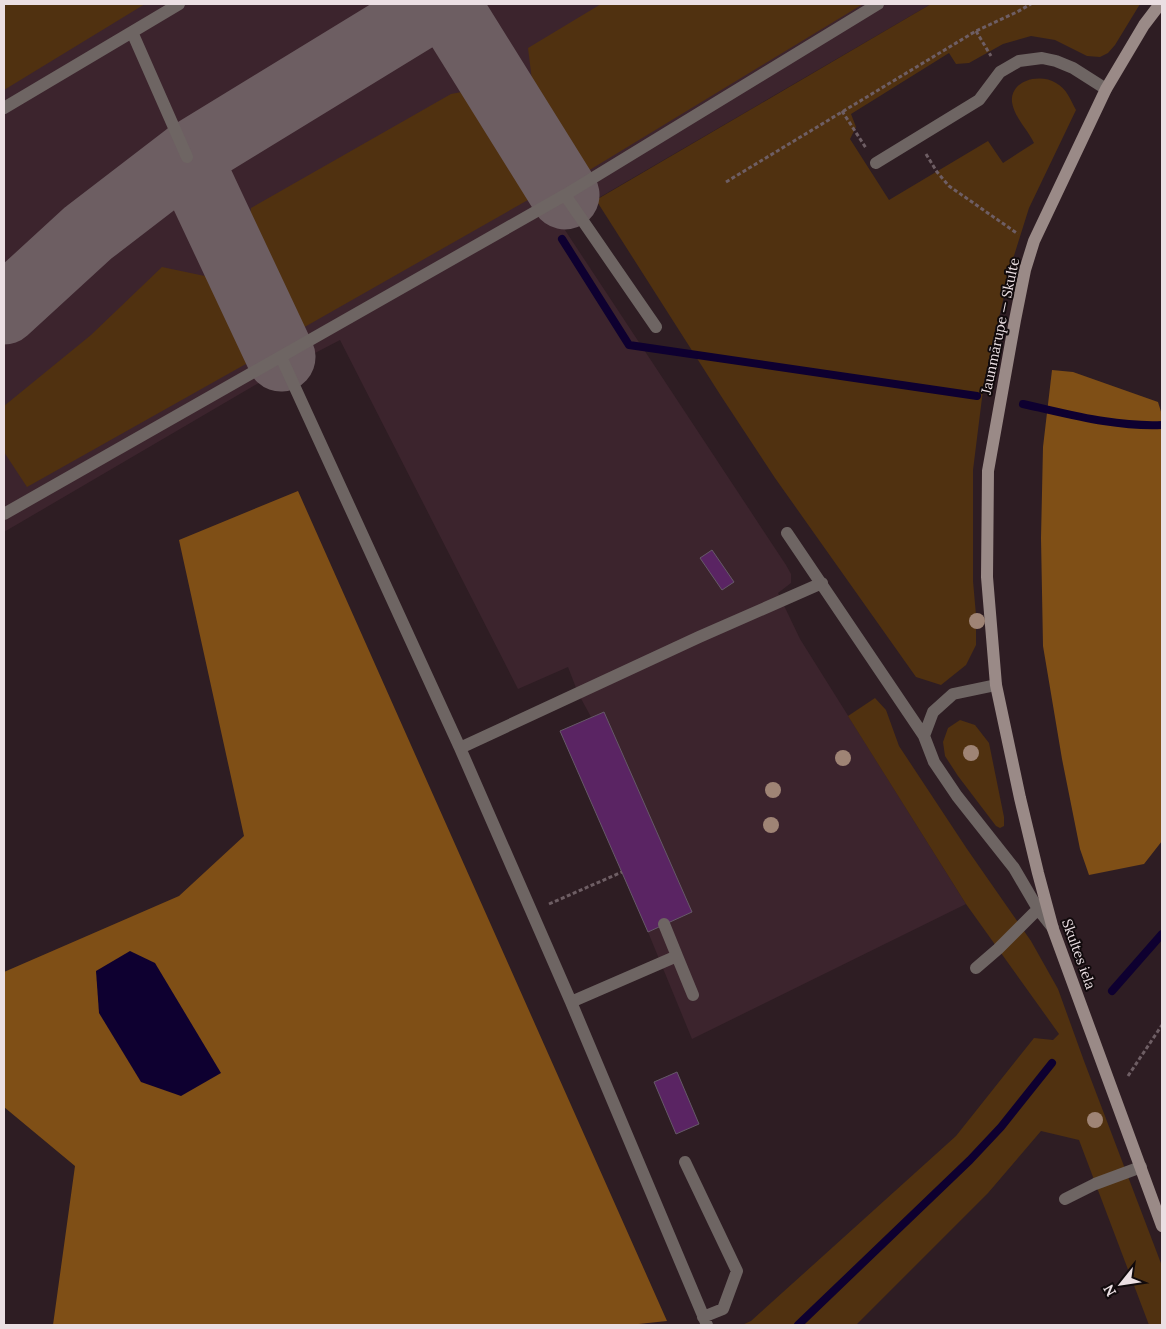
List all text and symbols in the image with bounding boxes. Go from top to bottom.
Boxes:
street label: Jaunmārupe — Skulte [977,256,1023,397]
street label: Skultes iela [1058,916,1100,992]
north arrow [1096,1259,1146,1309]
text: N [1099,1281,1120,1300]

